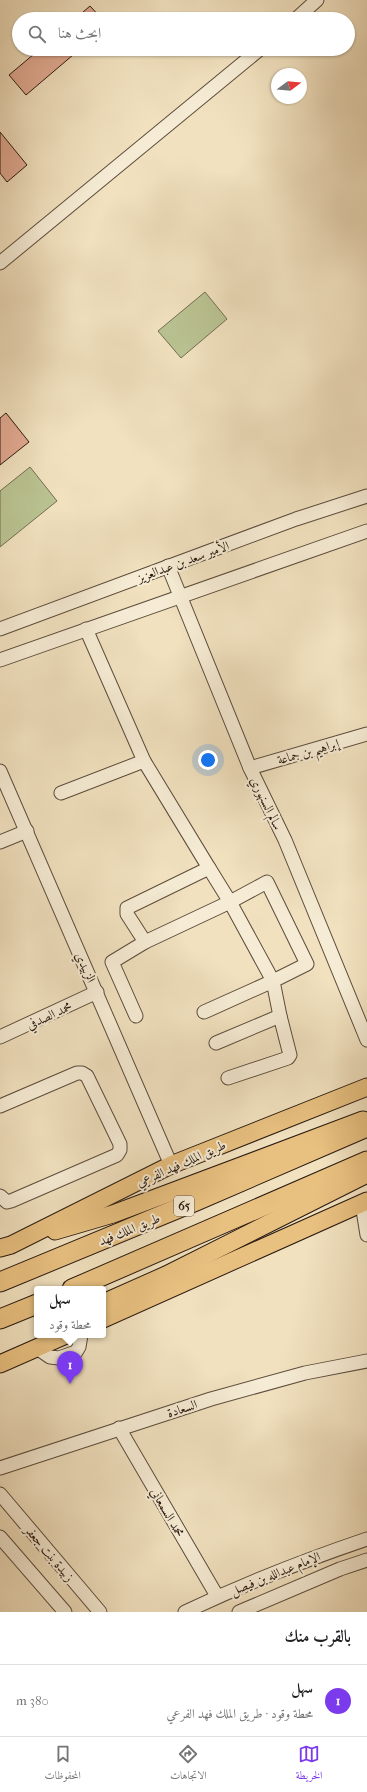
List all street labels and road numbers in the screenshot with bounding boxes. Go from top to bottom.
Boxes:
street label: الأمير سعد بن عبدالعزيز [133,537,232,587]
street label: إبراهيم بن جماعة [275,735,344,773]
street label: سالم السنهوري [244,774,286,834]
street label: الزبيدي [69,950,99,986]
street label: محمد الصدفي [24,998,76,1036]
street label: طريق الملك فهد الفرعي [134,1137,230,1194]
road number: 65 [174,1196,194,1216]
street label: طريق الملك فهد [96,1210,162,1250]
street label: السعادة [165,1397,199,1420]
street label: محمد السمعاني [144,1485,188,1542]
street label: زبيدة بنت جعفر [20,1521,77,1585]
street label: الإمام عبدالله بن فيصل [228,1549,324,1602]

